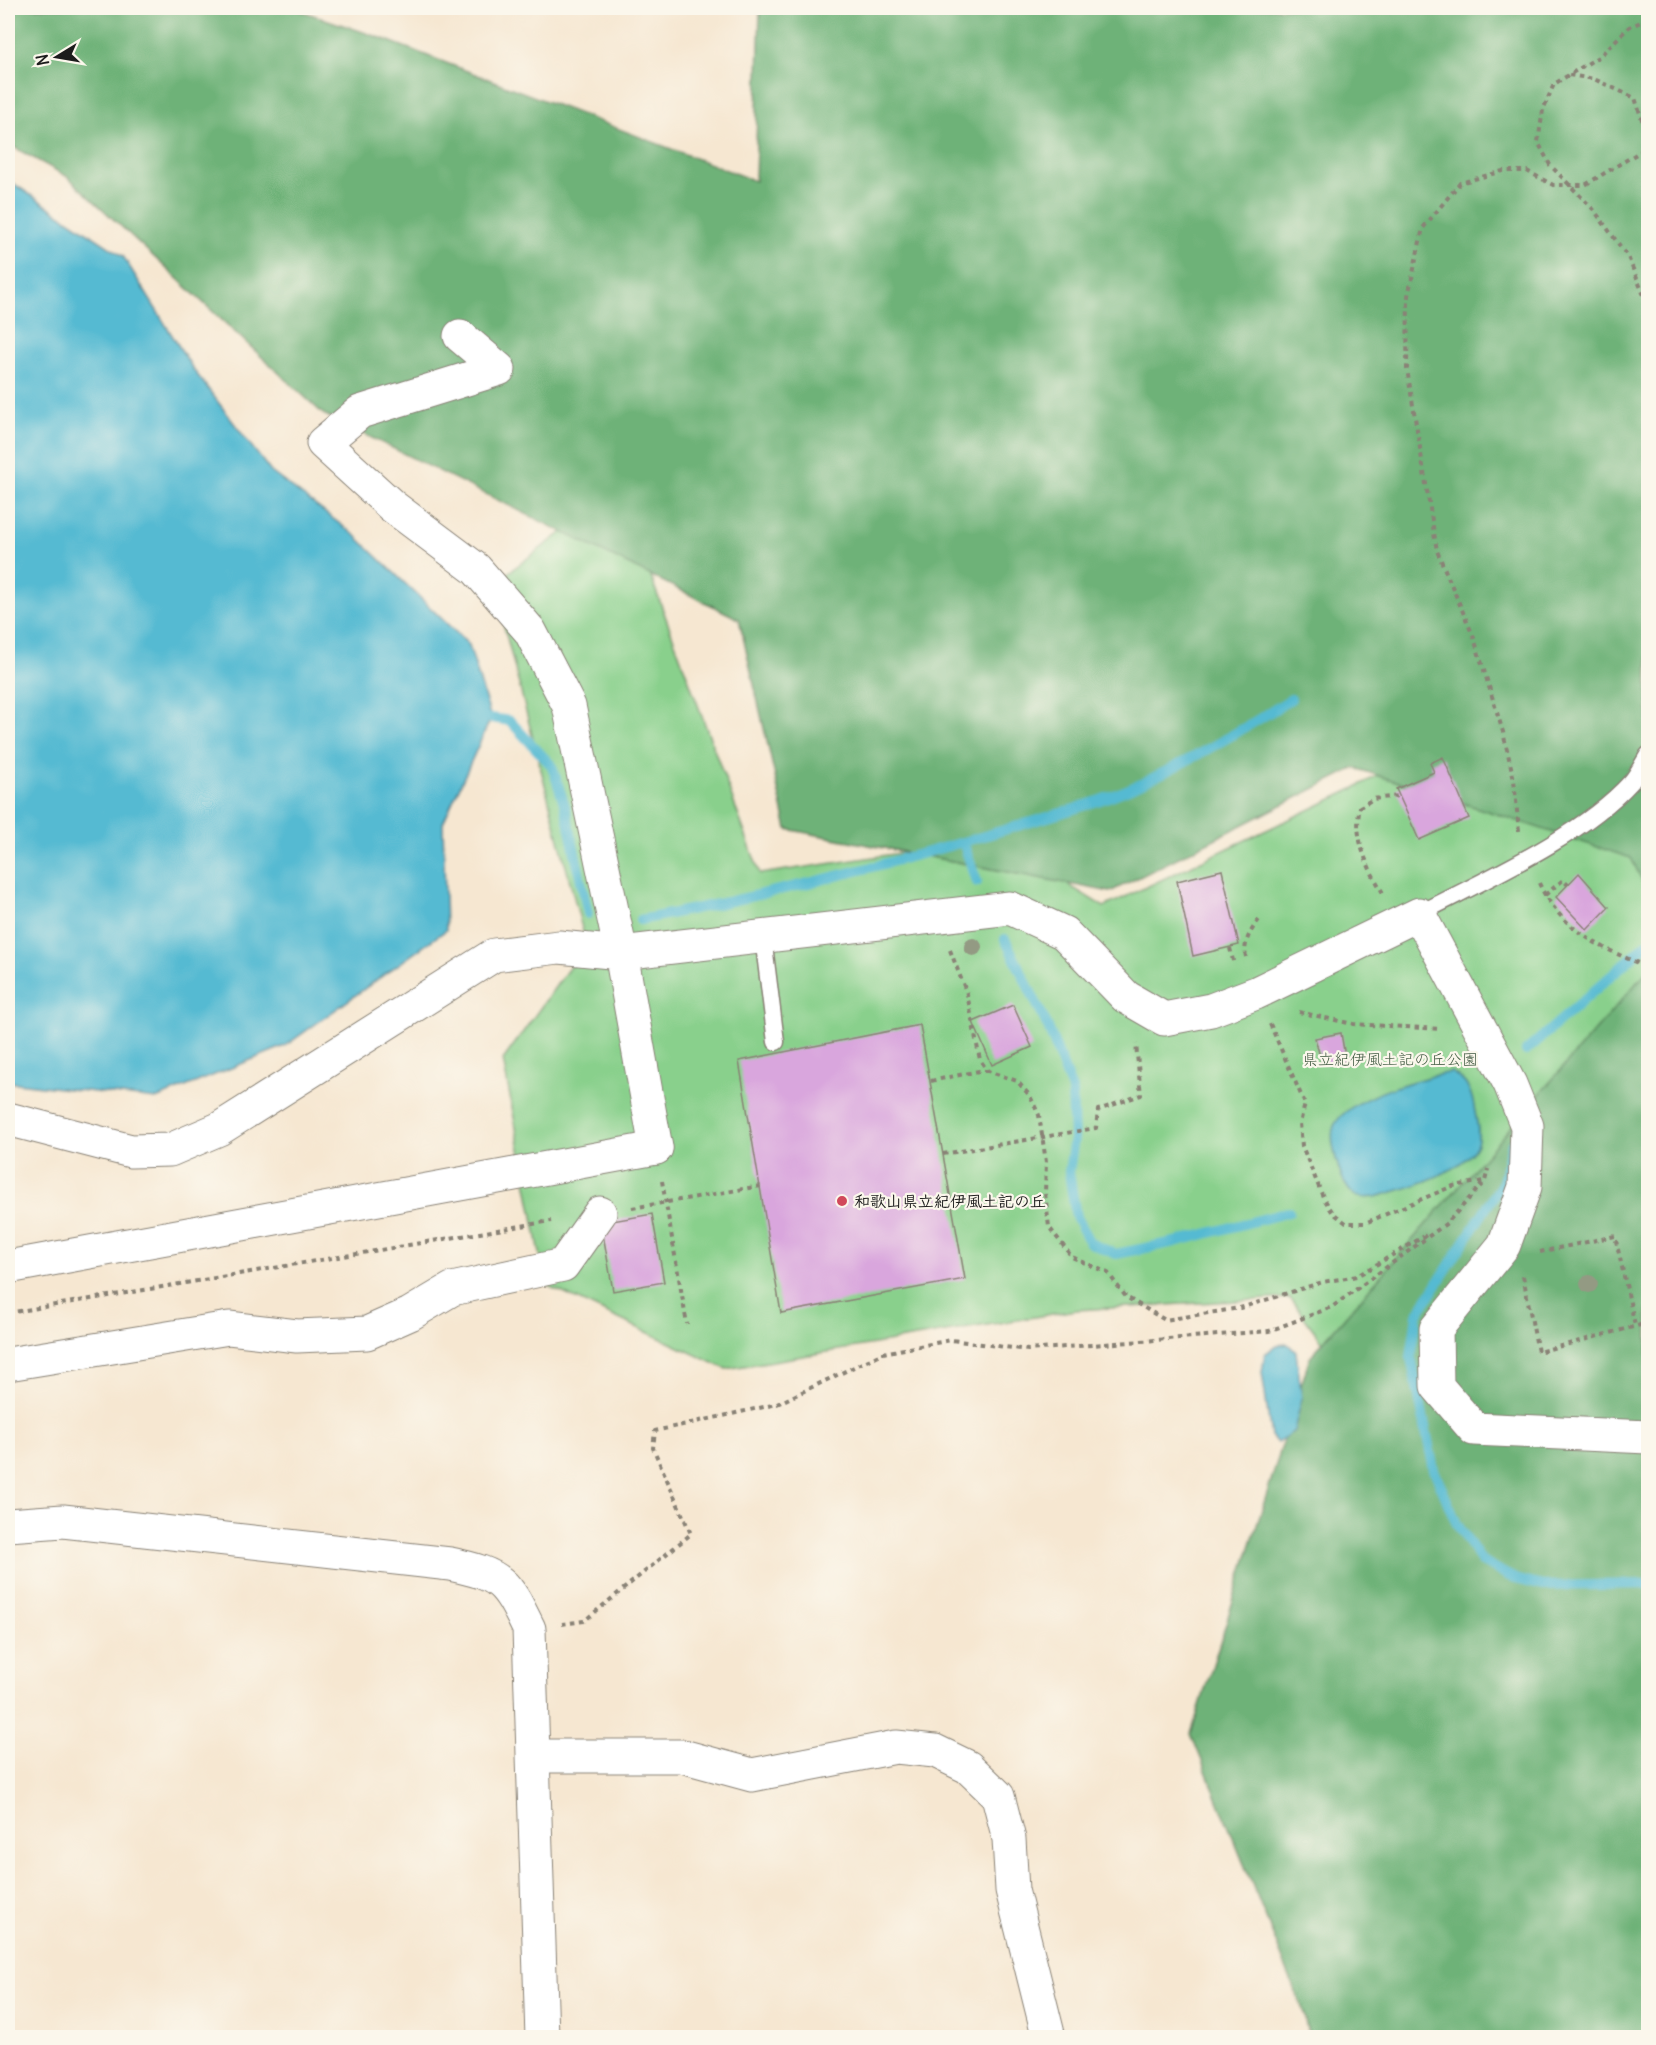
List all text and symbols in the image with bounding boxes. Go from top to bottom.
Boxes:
north arrow [27,27,87,87]
text: N [31,53,53,67]
park label: 県立紀伊風土記の丘公園 [1302,1049,1478,1069]
place label: 和歌山県立紀伊風土記の丘 [854,1191,1046,1211]
marker: 和歌山県立紀伊風土記の丘 [835,1194,849,1208]

